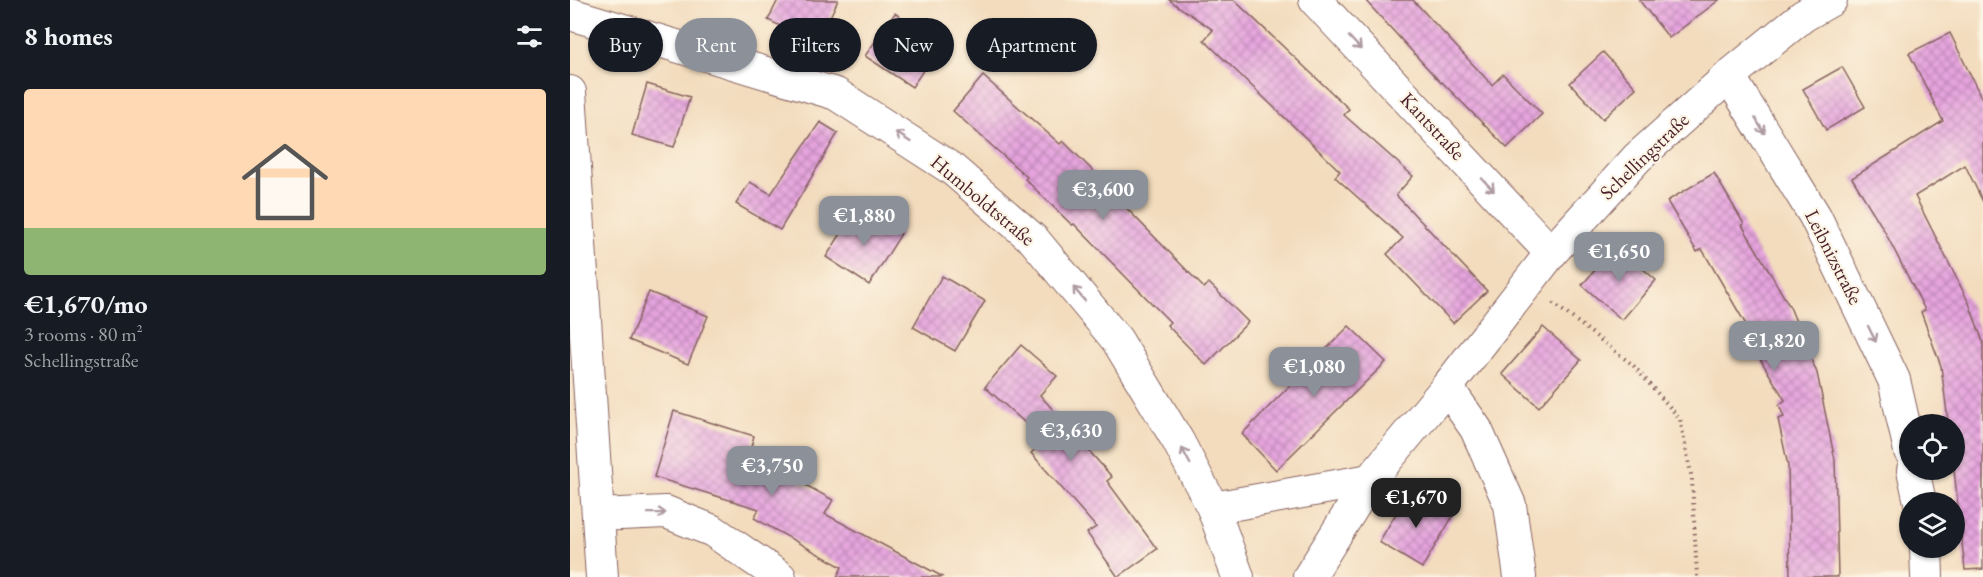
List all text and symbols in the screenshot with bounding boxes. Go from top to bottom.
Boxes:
chip: Buy [588,18,663,72]
chip: Rent [675,18,757,72]
chip: Filters [769,18,861,72]
chip: New [873,18,954,72]
chip: Apartment [966,18,1097,72]
text: 8 homes [24,19,113,53]
icon: filters [513,20,546,53]
one-way arrow [1348,35,1362,50]
street label: Kantstraße [1395,87,1471,166]
street label: Schellingstraße [1594,107,1694,205]
one-way arrow [1754,117,1766,134]
icon: home [231,128,339,236]
one-way arrow [895,131,912,143]
street label: Humboldtstraße [925,149,1041,251]
pin: €3,600 [1054,170,1152,221]
text: €3,600 [1072,176,1134,202]
one-way arrow [1481,178,1495,193]
pin: €1,880 [815,196,913,247]
text: €1,880 [833,202,895,228]
street label: Leibnizstraße [1799,205,1869,309]
pin: €1,650 [1570,232,1668,283]
text: €1,650 [1588,238,1650,264]
one-way arrow [1072,286,1085,302]
text: €1,670/mo [24,287,148,321]
text: 3 rooms · 80 m² [24,321,143,347]
pin: €1,820 [1725,321,1823,372]
one-way arrow [1867,325,1879,343]
text: €1,820 [1743,327,1805,353]
text: Schellingstraße [24,347,139,373]
pin: €1,080 [1265,347,1363,398]
text: €1,080 [1283,353,1345,379]
pin: €3,630 [1022,411,1120,462]
map controls [1899,414,1965,558]
button: locate [1899,414,1965,480]
text: €3,630 [1040,417,1102,443]
pin: €3,750 [723,446,821,497]
one-way arrow [1180,448,1191,466]
text: €3,750 [741,452,803,478]
pin: €1,670 [1367,478,1465,529]
text: €1,670 [1385,484,1447,510]
button: layers [1899,492,1965,558]
one-way arrow [646,507,666,519]

